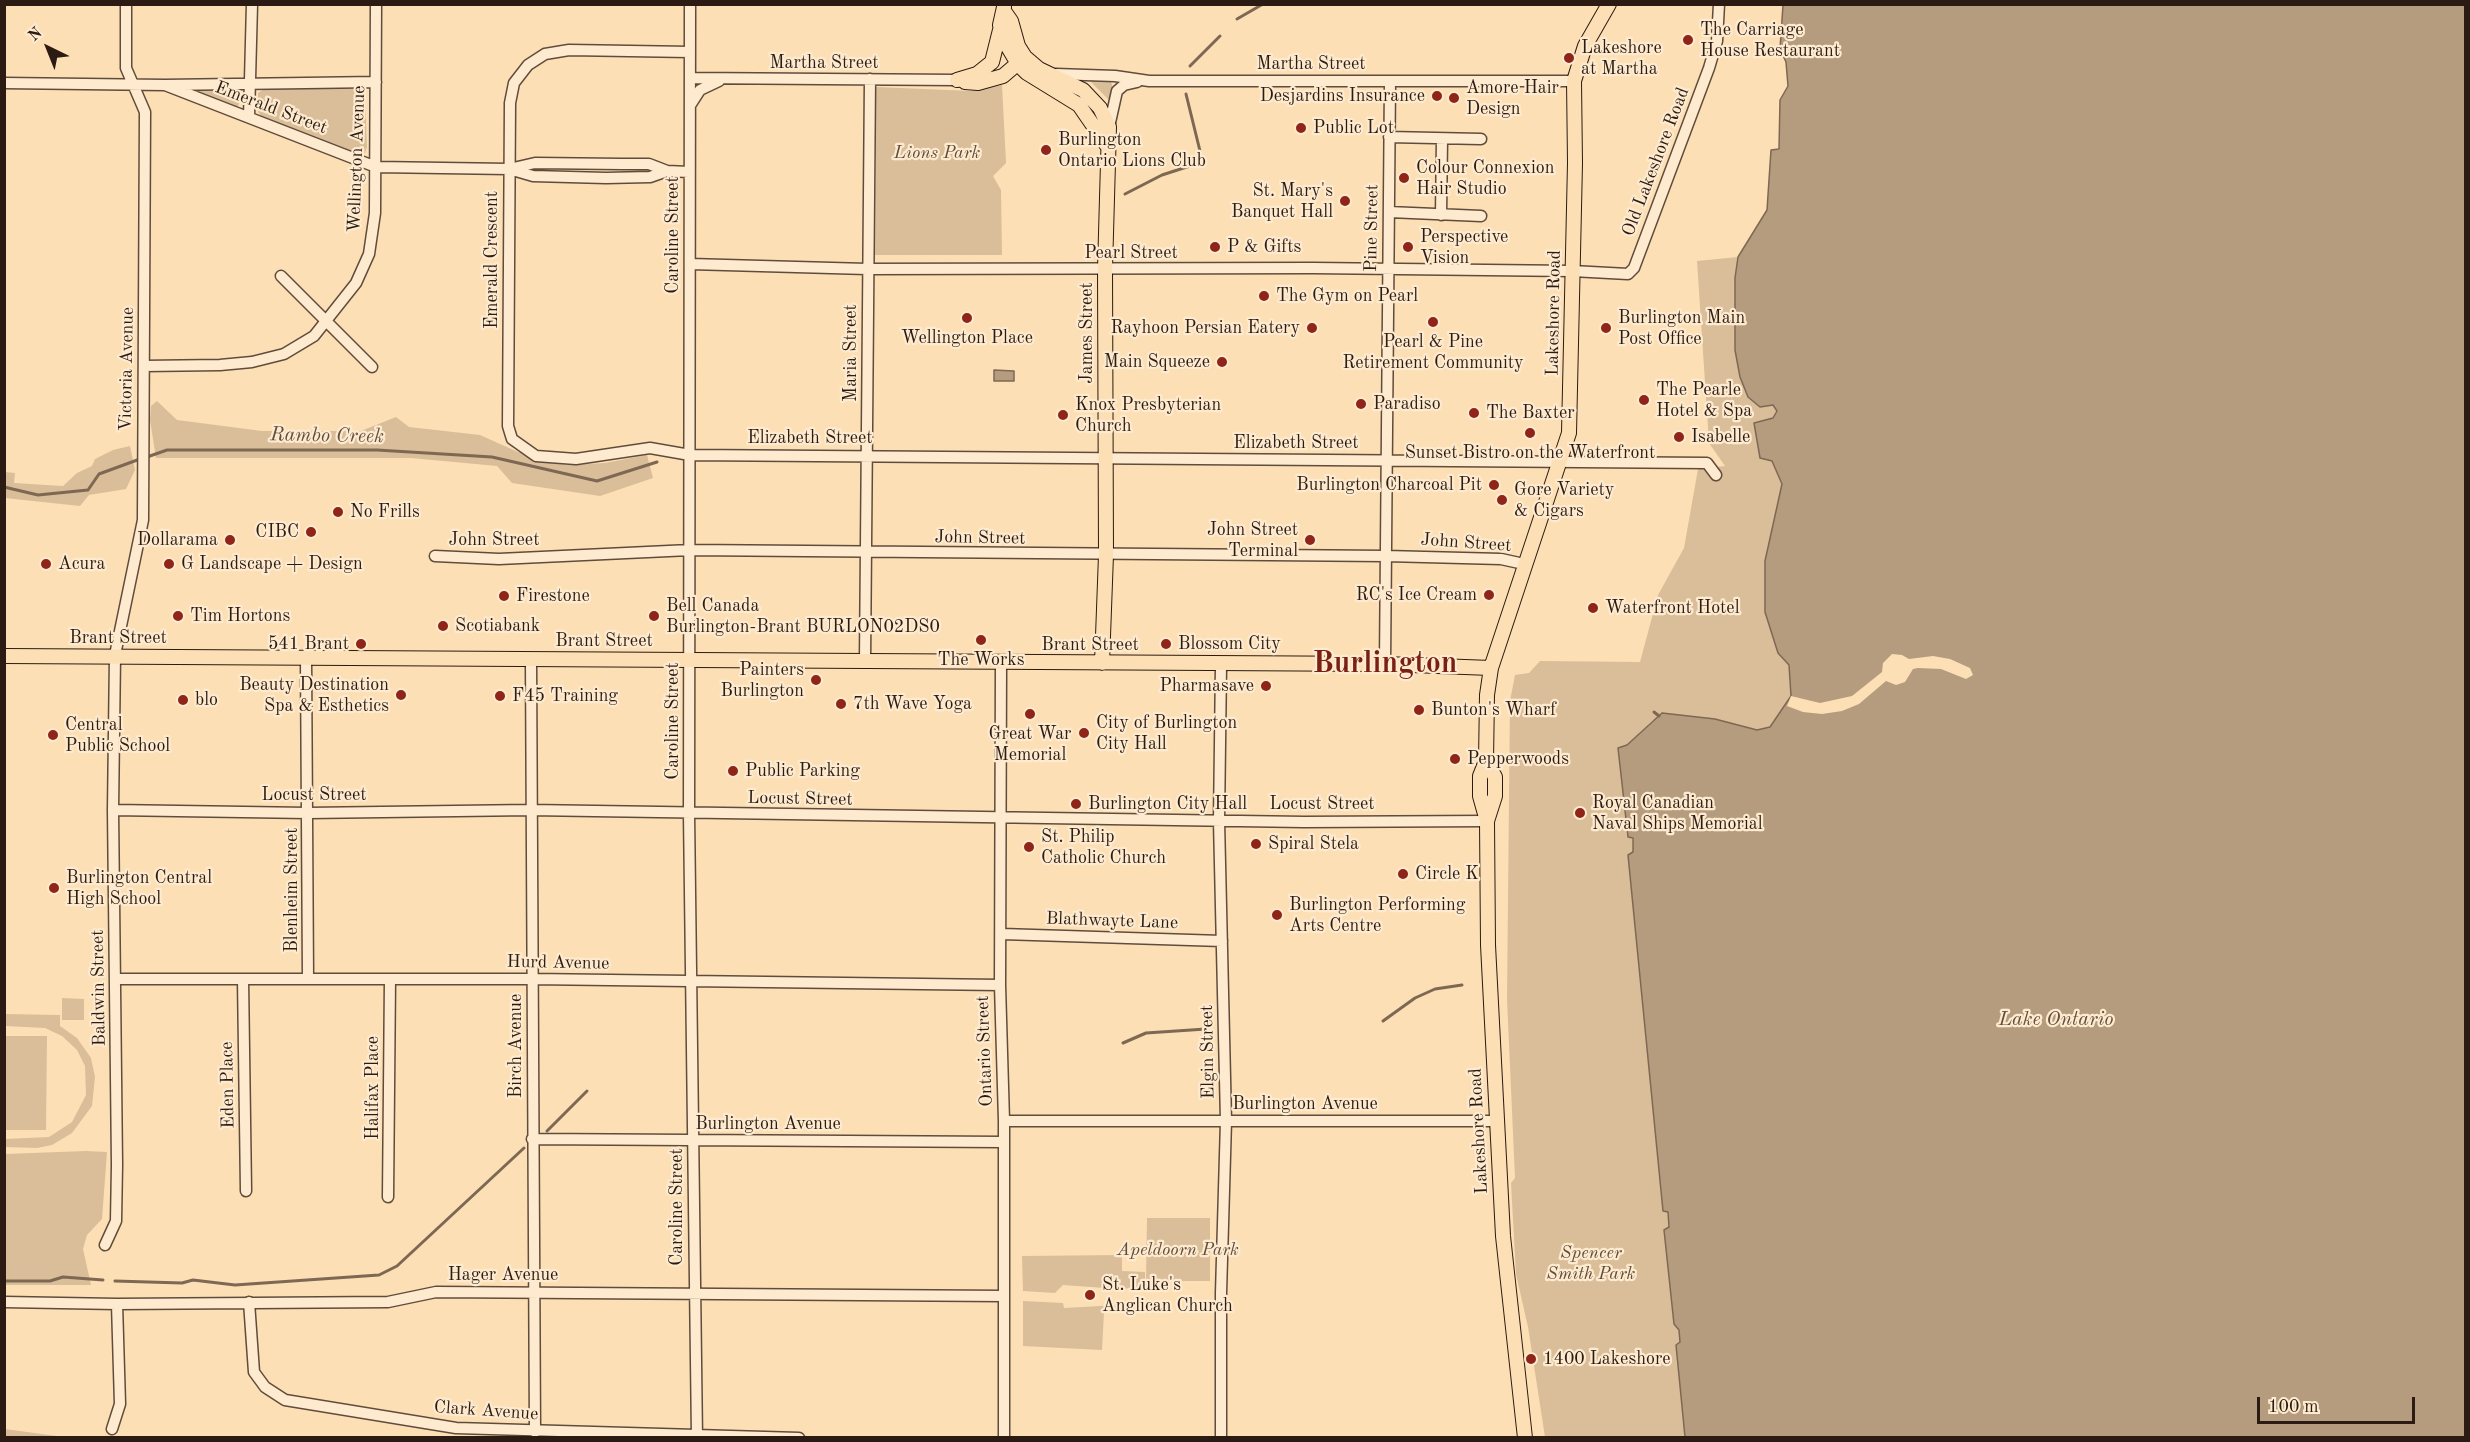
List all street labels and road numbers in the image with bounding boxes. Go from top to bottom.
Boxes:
street label: Martha Street [769,52,879,74]
street label: Martha Street [1256,53,1366,75]
street label: Emerald Street [212,77,330,139]
street label: Old Lakeshore Road [1618,84,1694,240]
street label: Wellington Avenue [344,85,370,233]
street label: Caroline Street [662,176,684,294]
street label: Pine Street [1360,184,1384,272]
street label: Emerald Crescent [481,191,503,329]
street label: Pearl Street [1084,242,1178,264]
street label: Lakeshore Road [1542,250,1566,376]
street label: James Street [1076,282,1098,384]
street label: Maria Street [840,304,862,402]
street label: Victoria Avenue [115,307,139,431]
street label: Elizabeth Street [747,427,873,449]
street label: Elizabeth Street [1233,432,1359,454]
street label: John Street [934,526,1026,550]
street label: John Street [449,529,539,551]
street label: John Street [1420,529,1512,557]
street label: Brant Street [69,627,167,649]
street label: Brant Street [555,630,653,652]
street label: Brant Street [1041,634,1139,656]
street label: Caroline Street [662,662,684,780]
street label: Locust Street [261,784,367,806]
street label: Locust Street [747,787,853,811]
street label: Locust Street [1269,793,1375,815]
street label: Blenheim Street [281,827,303,953]
street label: Blathwayte Lane [1045,908,1179,934]
street label: Baldwin Street [87,929,111,1047]
street label: Hurd Avenue [506,951,610,975]
street label: Birch Avenue [505,994,527,1098]
street label: Ontario Street [972,995,998,1107]
street label: Elgin Street [1196,1005,1220,1099]
street label: Halifax Place [362,1036,384,1140]
street label: Eden Place [216,1041,240,1129]
street label: Lakeshore Road [1465,1068,1493,1194]
street label: Burlington Avenue [1232,1093,1378,1115]
street label: Burlington Avenue [695,1113,841,1135]
street label: Caroline Street [666,1148,688,1266]
street label: Hager Avenue [448,1264,558,1286]
street label: Clark Avenue [433,1397,539,1425]

